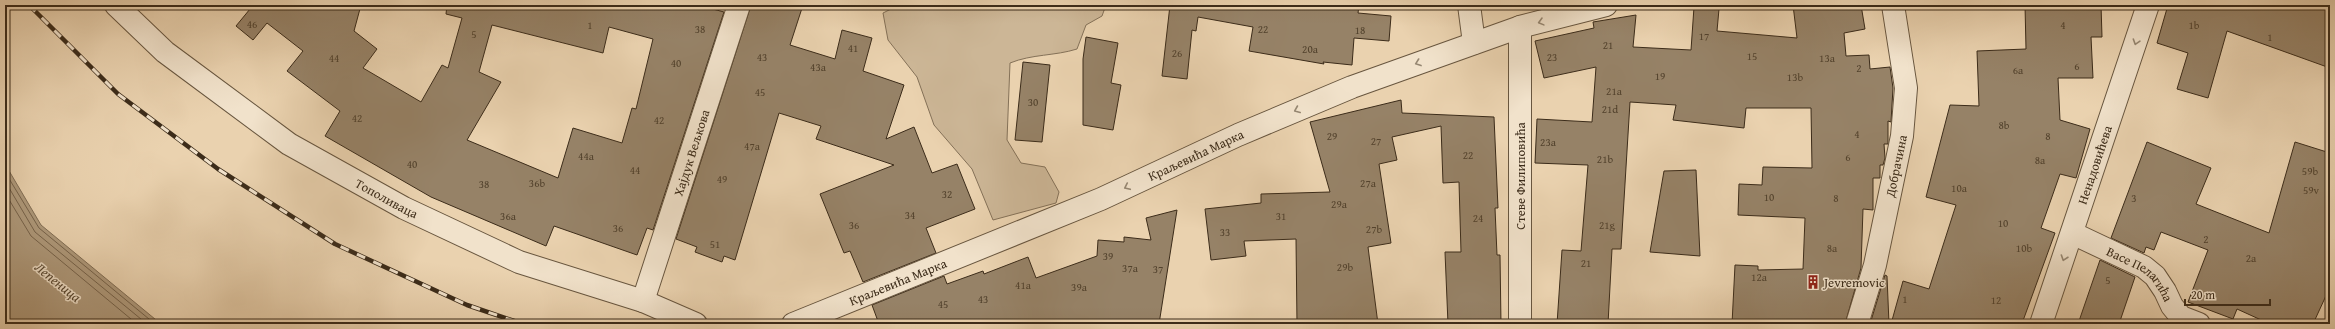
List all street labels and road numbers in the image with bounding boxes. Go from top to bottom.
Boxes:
street label: Хајдук Вељкова [669,106,715,199]
street label: Стеве Филиповића [1511,122,1530,230]
street label: Ненадовићева [2073,122,2117,207]
street label: Краљевића Марка [1145,124,1248,186]
street label: Добрачина [1880,132,1912,200]
street label: Тополиваца [352,174,422,224]
street label: Васе Пелагића [2103,242,2178,306]
street label: Краљевића Марка [846,253,950,310]

